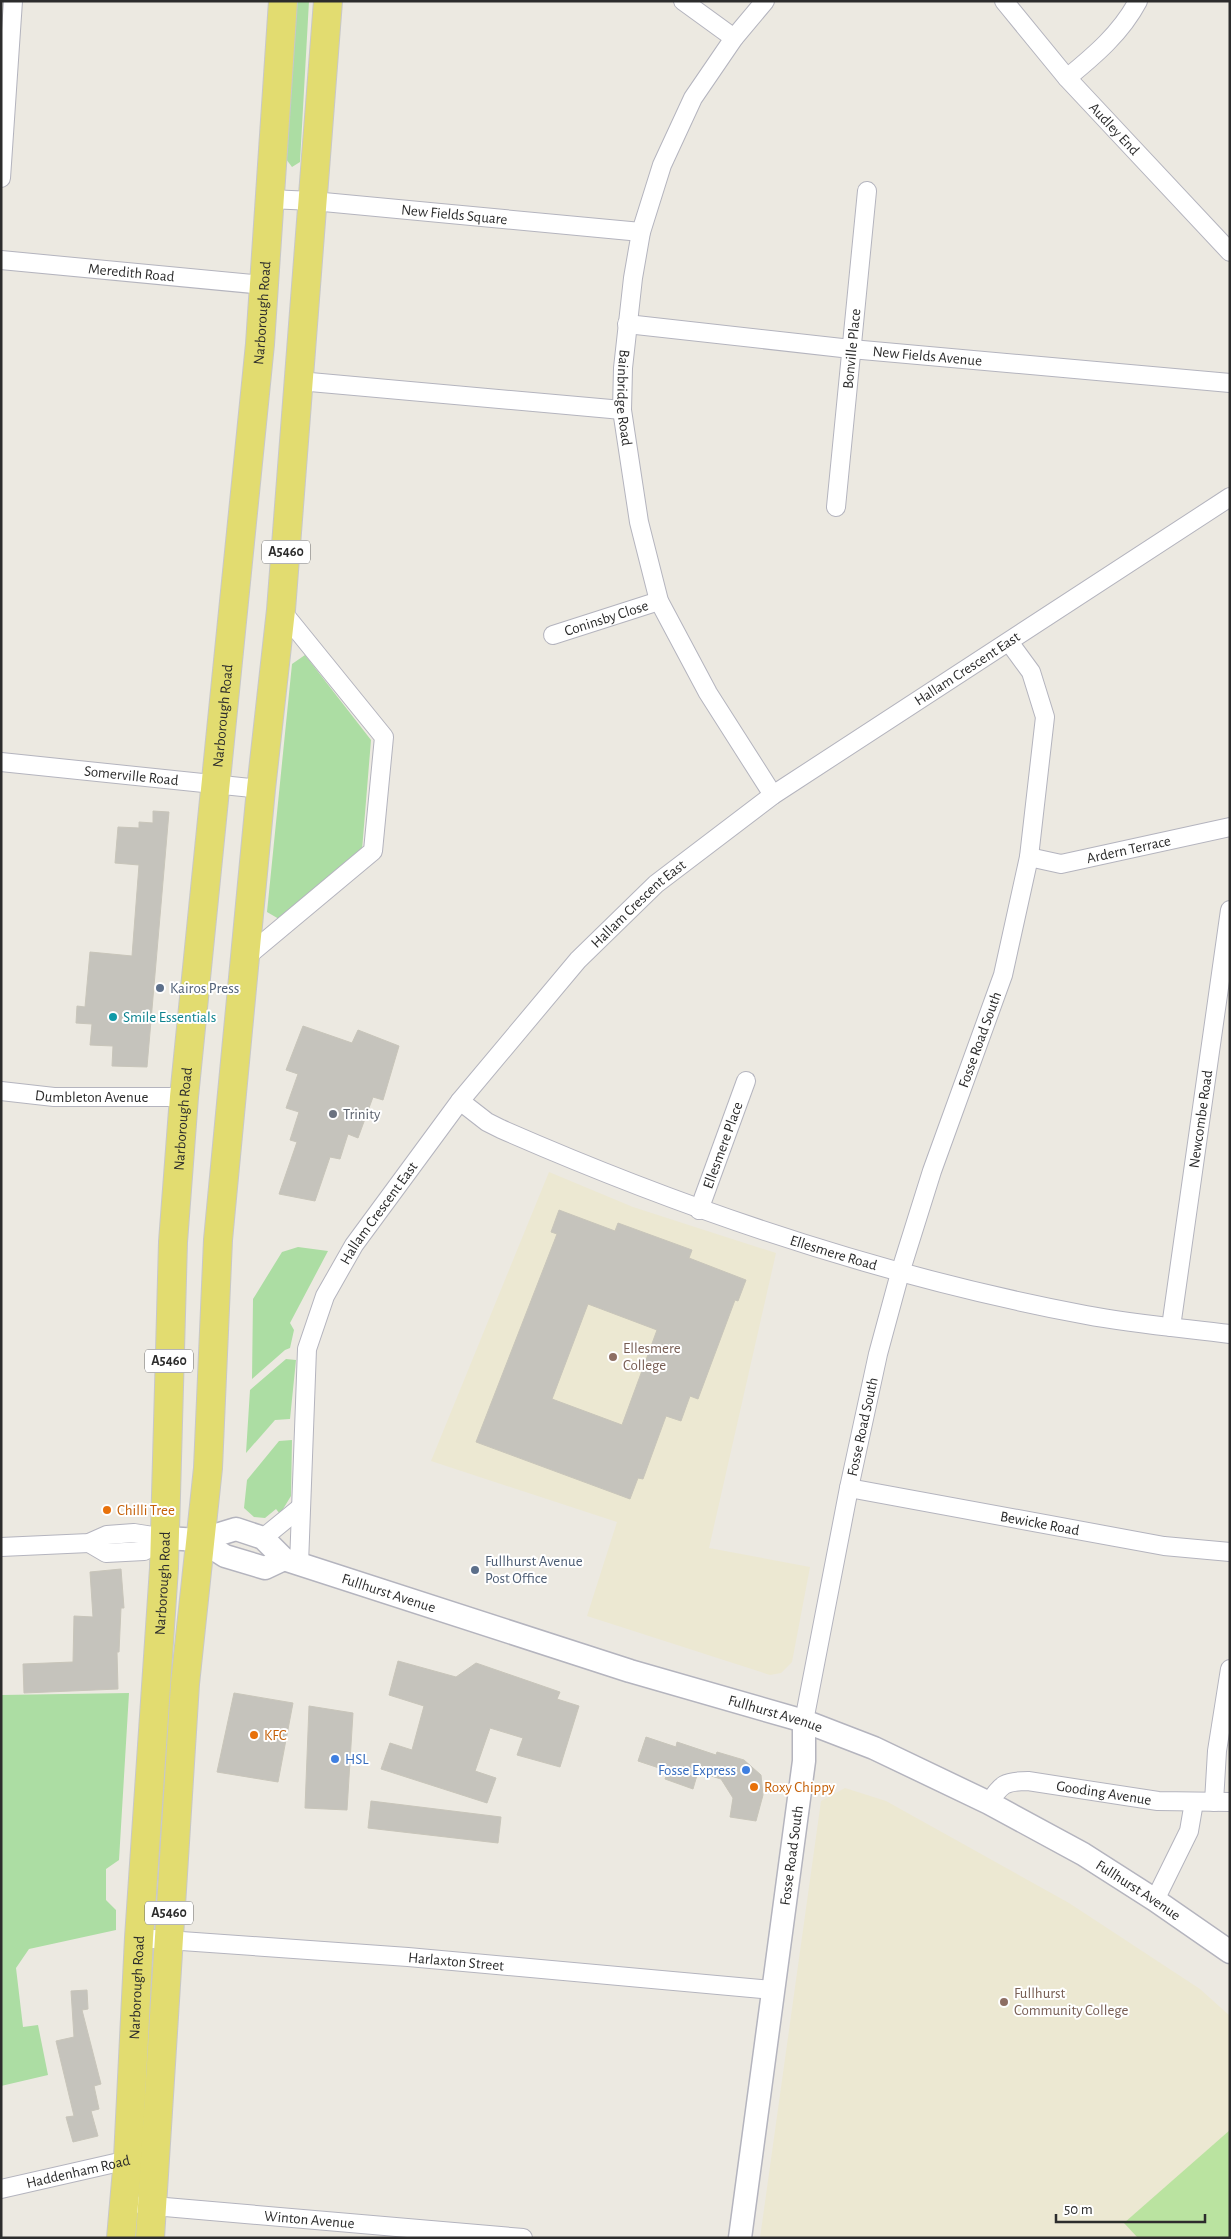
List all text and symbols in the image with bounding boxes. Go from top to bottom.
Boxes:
street label: Audley End [1087,100,1143,158]
street label: New Fields Square [400,202,508,227]
street label: Narborough Road [250,260,273,365]
street label: Meredith Road [88,261,175,284]
street label: Bonville Place [840,308,863,390]
street label: New Fields Avenue [872,343,983,368]
street label: Bainbridge Road [614,349,635,447]
road number: A5460 [262,540,310,564]
street label: Coninsby Close [563,597,650,638]
street label: Hallam Crescent East [912,629,1023,708]
street label: Narborough Road [210,663,235,768]
street label: Somerville Road [83,763,179,788]
street label: Ardern Terrace [1085,833,1172,866]
street label: Hallam Crescent East [588,857,688,950]
place label: Kairos Press [170,981,239,996]
marker: Kairos Press [154,982,166,994]
street label: Fosse Road South [955,990,1004,1089]
place label: Smile Essentials [123,1010,216,1025]
marker: Smile Essentials [107,1011,119,1023]
street label: Narborough Road [171,1066,194,1171]
street label: Newcombe Road [1186,1069,1215,1169]
street label: Dumbleton Avenue [34,1087,148,1105]
street label: Ellesmere Place [700,1100,745,1191]
place label: Trinity [343,1107,381,1122]
marker: Trinity [327,1108,339,1120]
street label: Hallam Crescent East [337,1159,420,1267]
street label: Ellesmere Road [788,1232,879,1273]
place label: Ellesmere College [623,1341,681,1373]
road number: A5460 [145,1350,193,1372]
marker: Ellesmere College [607,1351,619,1363]
street label: Fosse Road South [844,1376,880,1478]
place label: Chilli Tree [117,1503,175,1518]
marker: Chilli Tree [101,1504,113,1516]
street label: Bewicke Road [999,1508,1081,1538]
street label: Narborough Road [152,1531,173,1636]
place label: Fullhurst Avenue Post Office [485,1554,583,1586]
marker: Fullhurst Avenue Post Office [469,1564,481,1576]
street label: Fullhurst Avenue [340,1571,438,1615]
street label: Fullhurst Avenue [727,1692,825,1735]
place label: KFC [264,1728,287,1743]
marker: KFC [248,1729,260,1741]
place label: HSL [345,1752,369,1767]
marker: HSL [329,1753,341,1765]
place label: Fosse Express [658,1763,736,1778]
marker: Fosse Express [740,1764,752,1776]
street label: Gooding Avenue [1055,1778,1153,1807]
place label: Roxy Chippy [764,1780,836,1795]
marker: Roxy Chippy [748,1781,760,1793]
street label: Fosse Road South [777,1805,805,1906]
street label: Fullhurst Avenue [1093,1857,1183,1923]
road number: A5460 [145,1902,193,1925]
street label: Narborough Road [126,1935,147,2040]
street label: Harlaxton Street [408,1950,505,1973]
place label: Fullhurst Community College [1014,1986,1128,2018]
marker: Fullhurst Community College [998,1996,1010,2008]
street label: Haddenham Road [25,2152,132,2191]
scale bar [1056,2192,1205,2224]
text: 50 m [1064,2202,1093,2217]
street label: Winton Avenue [264,2208,355,2231]

